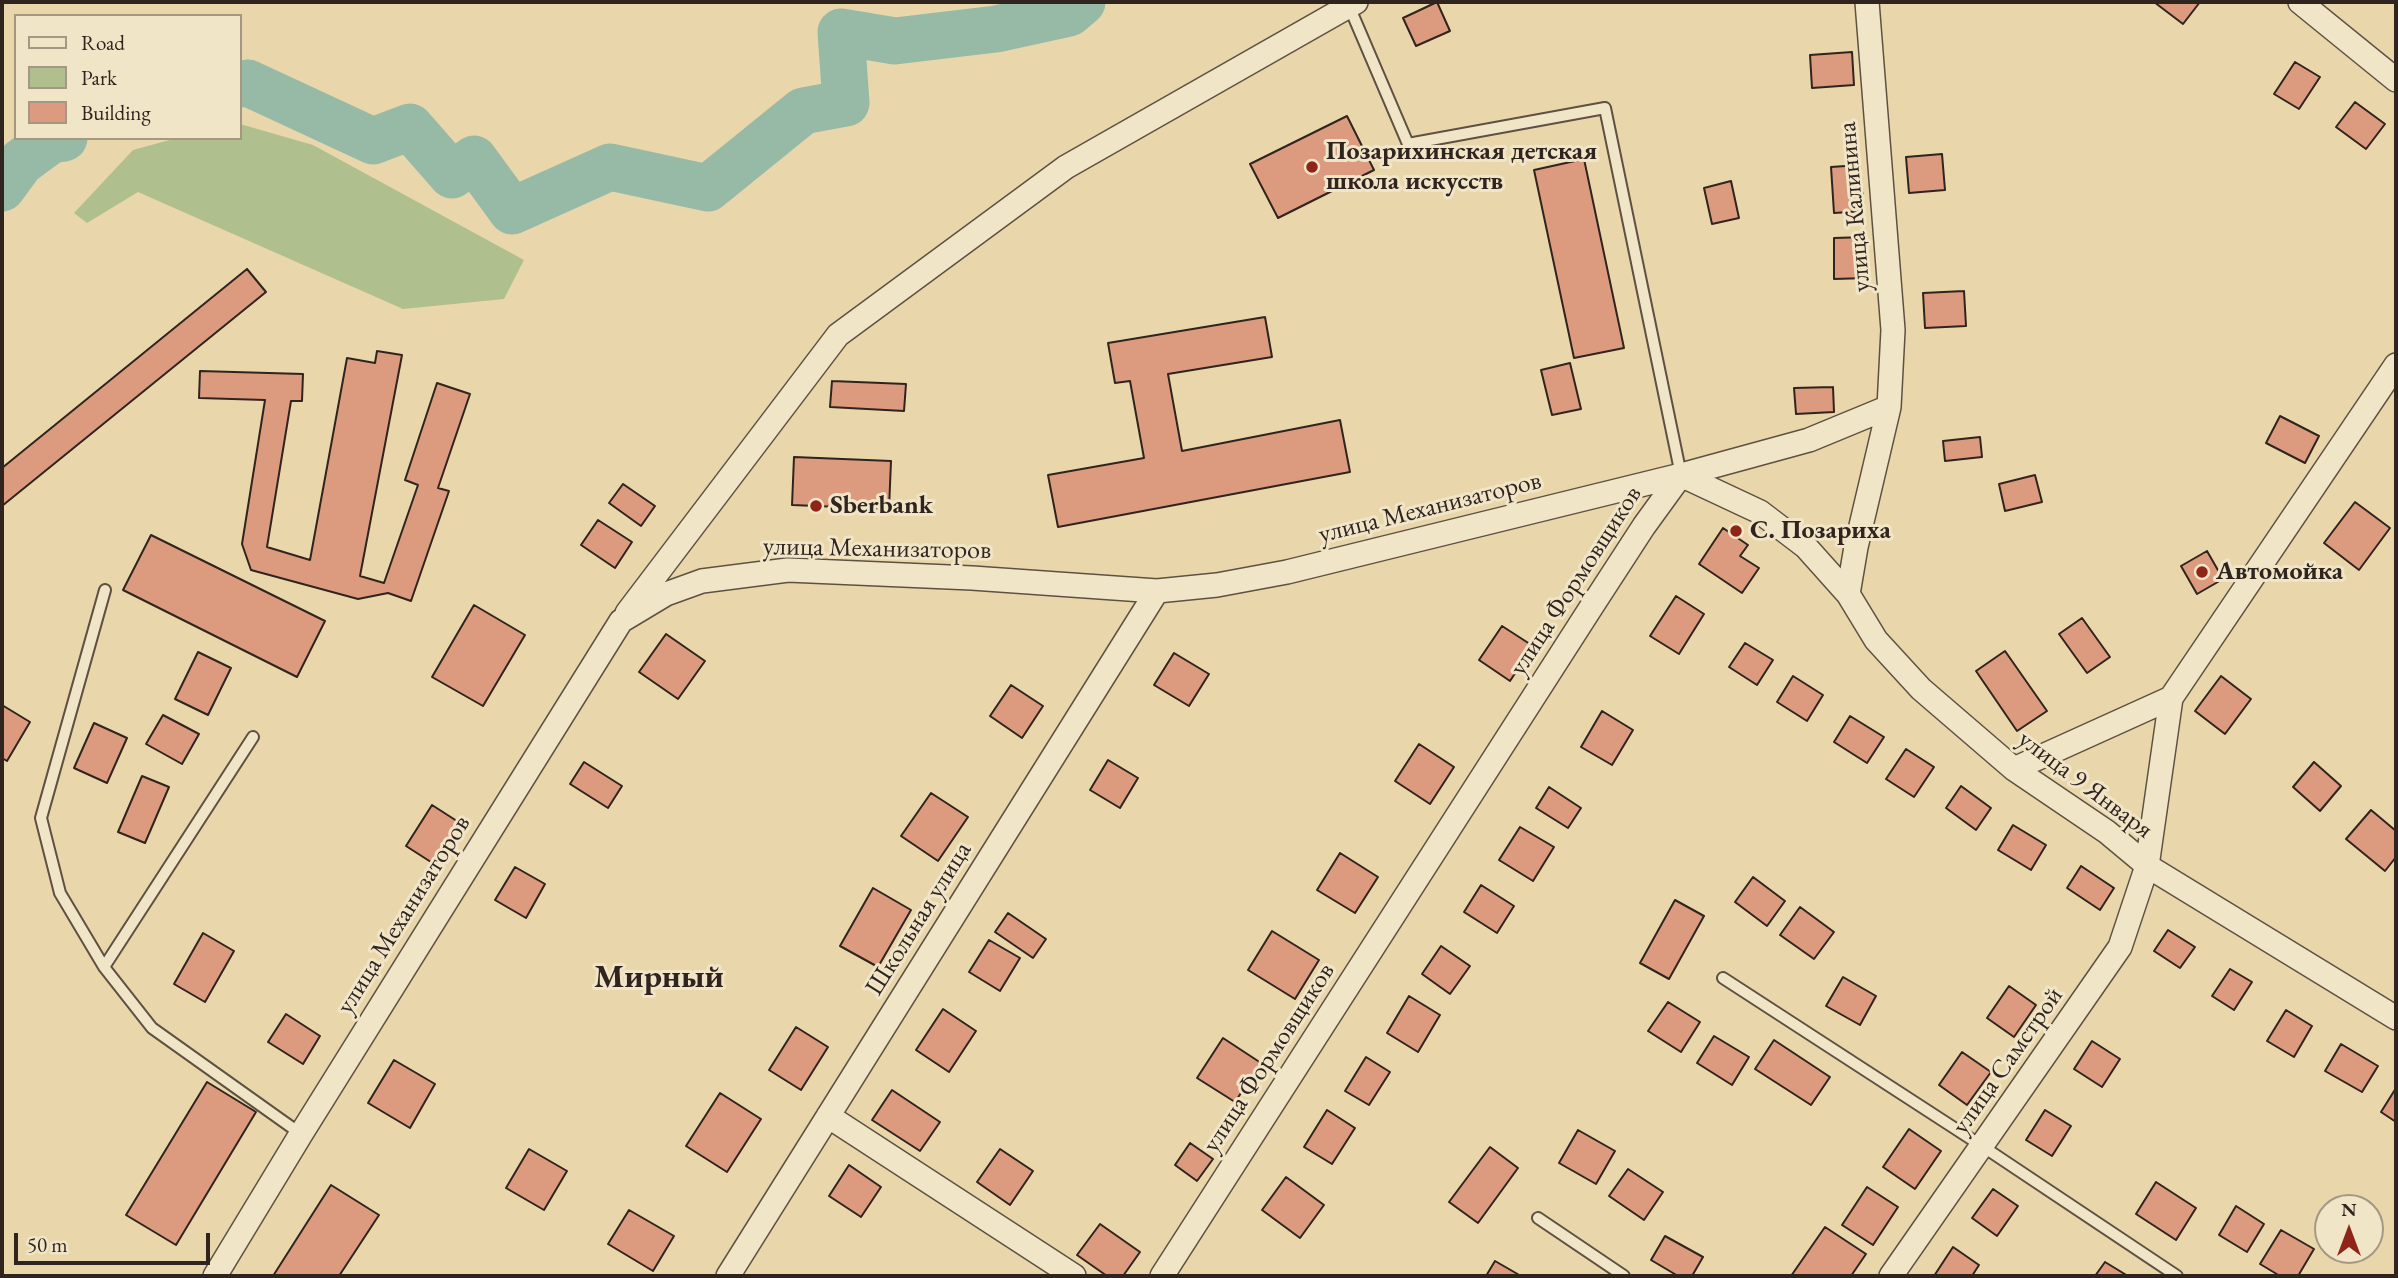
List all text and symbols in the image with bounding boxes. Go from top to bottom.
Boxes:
legend [14,14,242,140]
text: Road [81,29,125,56]
text: Park [81,64,117,91]
text: Building [81,99,151,126]
street label: улица Калинина [1832,121,1878,293]
place label: Позарихинская детская школа искусств [1326,136,1597,198]
marker: Позарихинская детская школа искусств [1304,159,1320,175]
street label: улица Механизаторов [1316,465,1544,551]
street label: улица Формовщиков [1503,480,1649,682]
place label: Sberbank [830,490,933,522]
marker: Sberbank [808,498,824,514]
place label: С. Позариха [1750,515,1891,547]
marker: С. Позариха [1728,523,1744,539]
street label: улица Механизаторов [763,531,991,567]
place label: Автомойка [2216,556,2343,588]
marker: Автомойка [2194,564,2210,580]
street label: улица 9 Января [2011,724,2159,846]
street label: улица Механизаторов [330,810,478,1020]
street label: Школьная улица [859,836,979,1002]
street label: улица Формовщиков [1196,957,1342,1159]
district label: Мирный [594,958,724,998]
street label: улица Самстрой [1946,981,2070,1141]
north arrow [2314,1194,2384,1264]
text: N [2341,1197,2357,1222]
scale bar [18,1218,214,1262]
text: 50 m [27,1231,68,1258]

